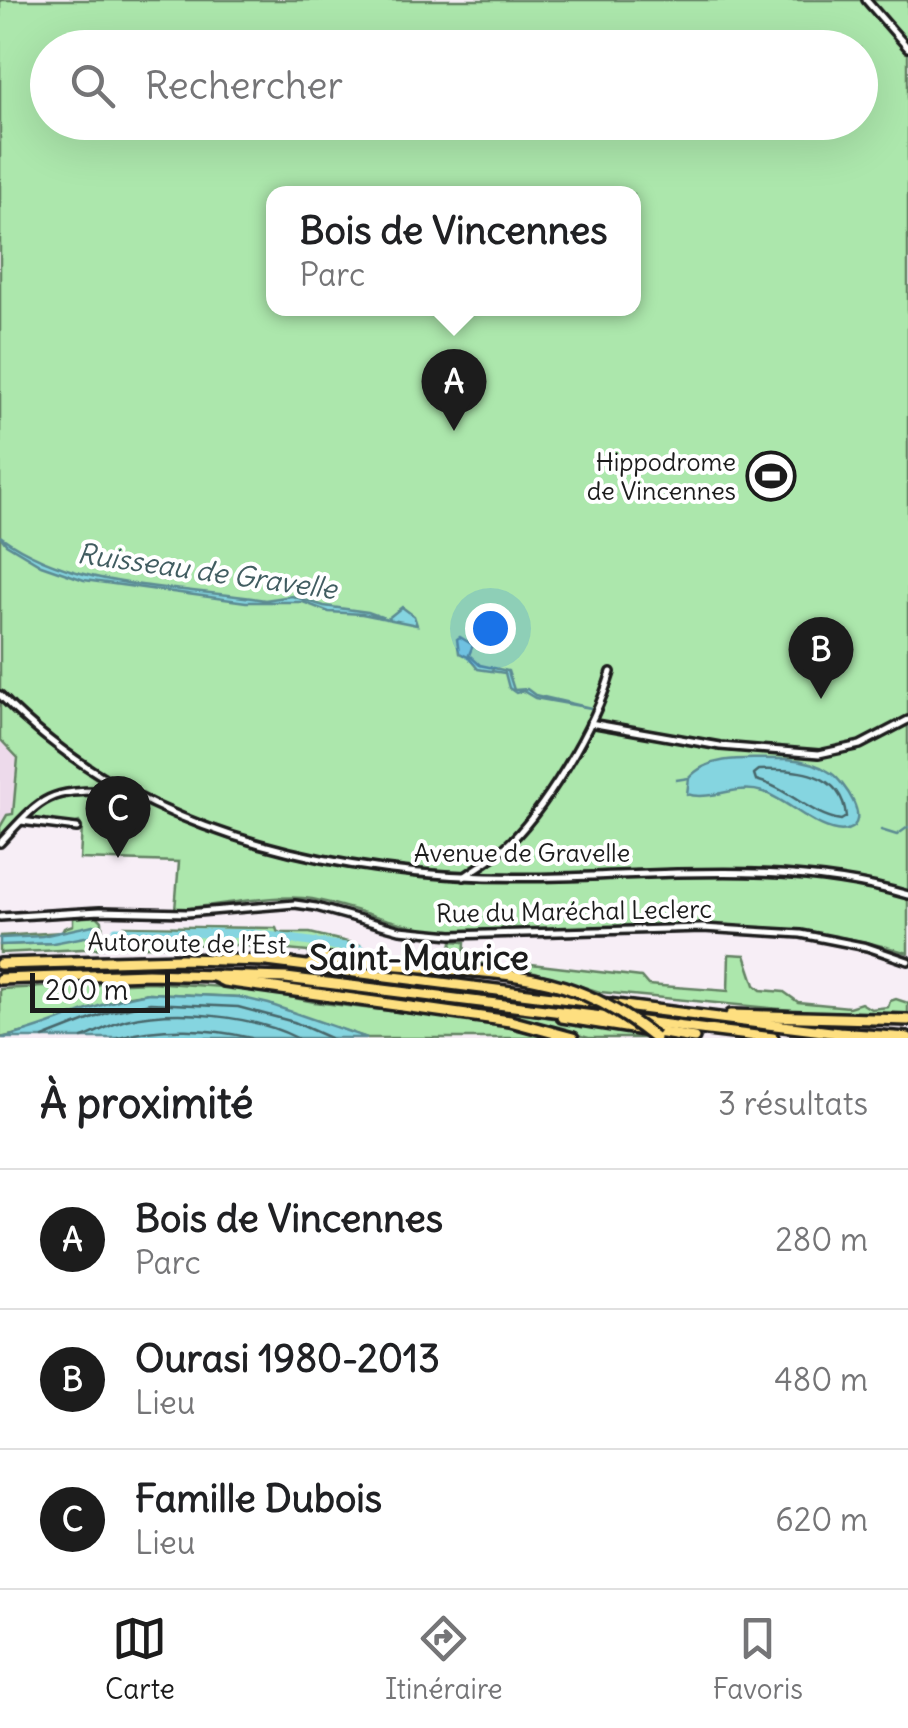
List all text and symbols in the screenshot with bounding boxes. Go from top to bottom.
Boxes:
search box [30,30,878,140]
icon: search [65,58,120,113]
text: Rechercher [145,62,343,109]
popup [266,186,641,316]
text: Bois de Vincennes [300,207,607,254]
text: Parc [300,254,365,295]
pin: A [422,348,486,431]
place label: Hippodrome de Vincennes [587,446,736,507]
sports icon: Hippodrome de Vincennes [745,450,797,502]
water label: Ruisseau de Gravelle [75,535,341,607]
your location [465,603,516,654]
pin: B [788,616,854,699]
pin: C [86,776,150,858]
street label: Avenue de Gravelle [414,837,630,869]
street label: Rue du Maréchal Leclerc [436,893,712,929]
street label: Autoroute de l’Est [87,925,287,961]
district label: Saint-Maurice [309,935,529,979]
scale bar [30,968,170,1013]
text: 200 m [45,972,128,1008]
text: À proximité [40,1077,253,1129]
text: 3 résultats [718,1083,868,1124]
text: Bois de Vincennes [135,1195,443,1242]
text: A [62,1219,83,1260]
text: 280 m [775,1219,868,1260]
text: Parc [135,1242,201,1283]
text: Ourasi 1980-2013 [135,1335,440,1382]
text: B [62,1359,83,1400]
text: 480 m [774,1359,868,1400]
text: Lieu [135,1382,196,1423]
text: Famille Dubois [135,1475,382,1522]
text: C [62,1499,83,1540]
text: 620 m [775,1499,868,1540]
text: Lieu [135,1522,196,1563]
tab: Carte [105,1611,175,1707]
tab: Itinéraire [385,1611,503,1707]
tab: Favoris [713,1611,803,1707]

